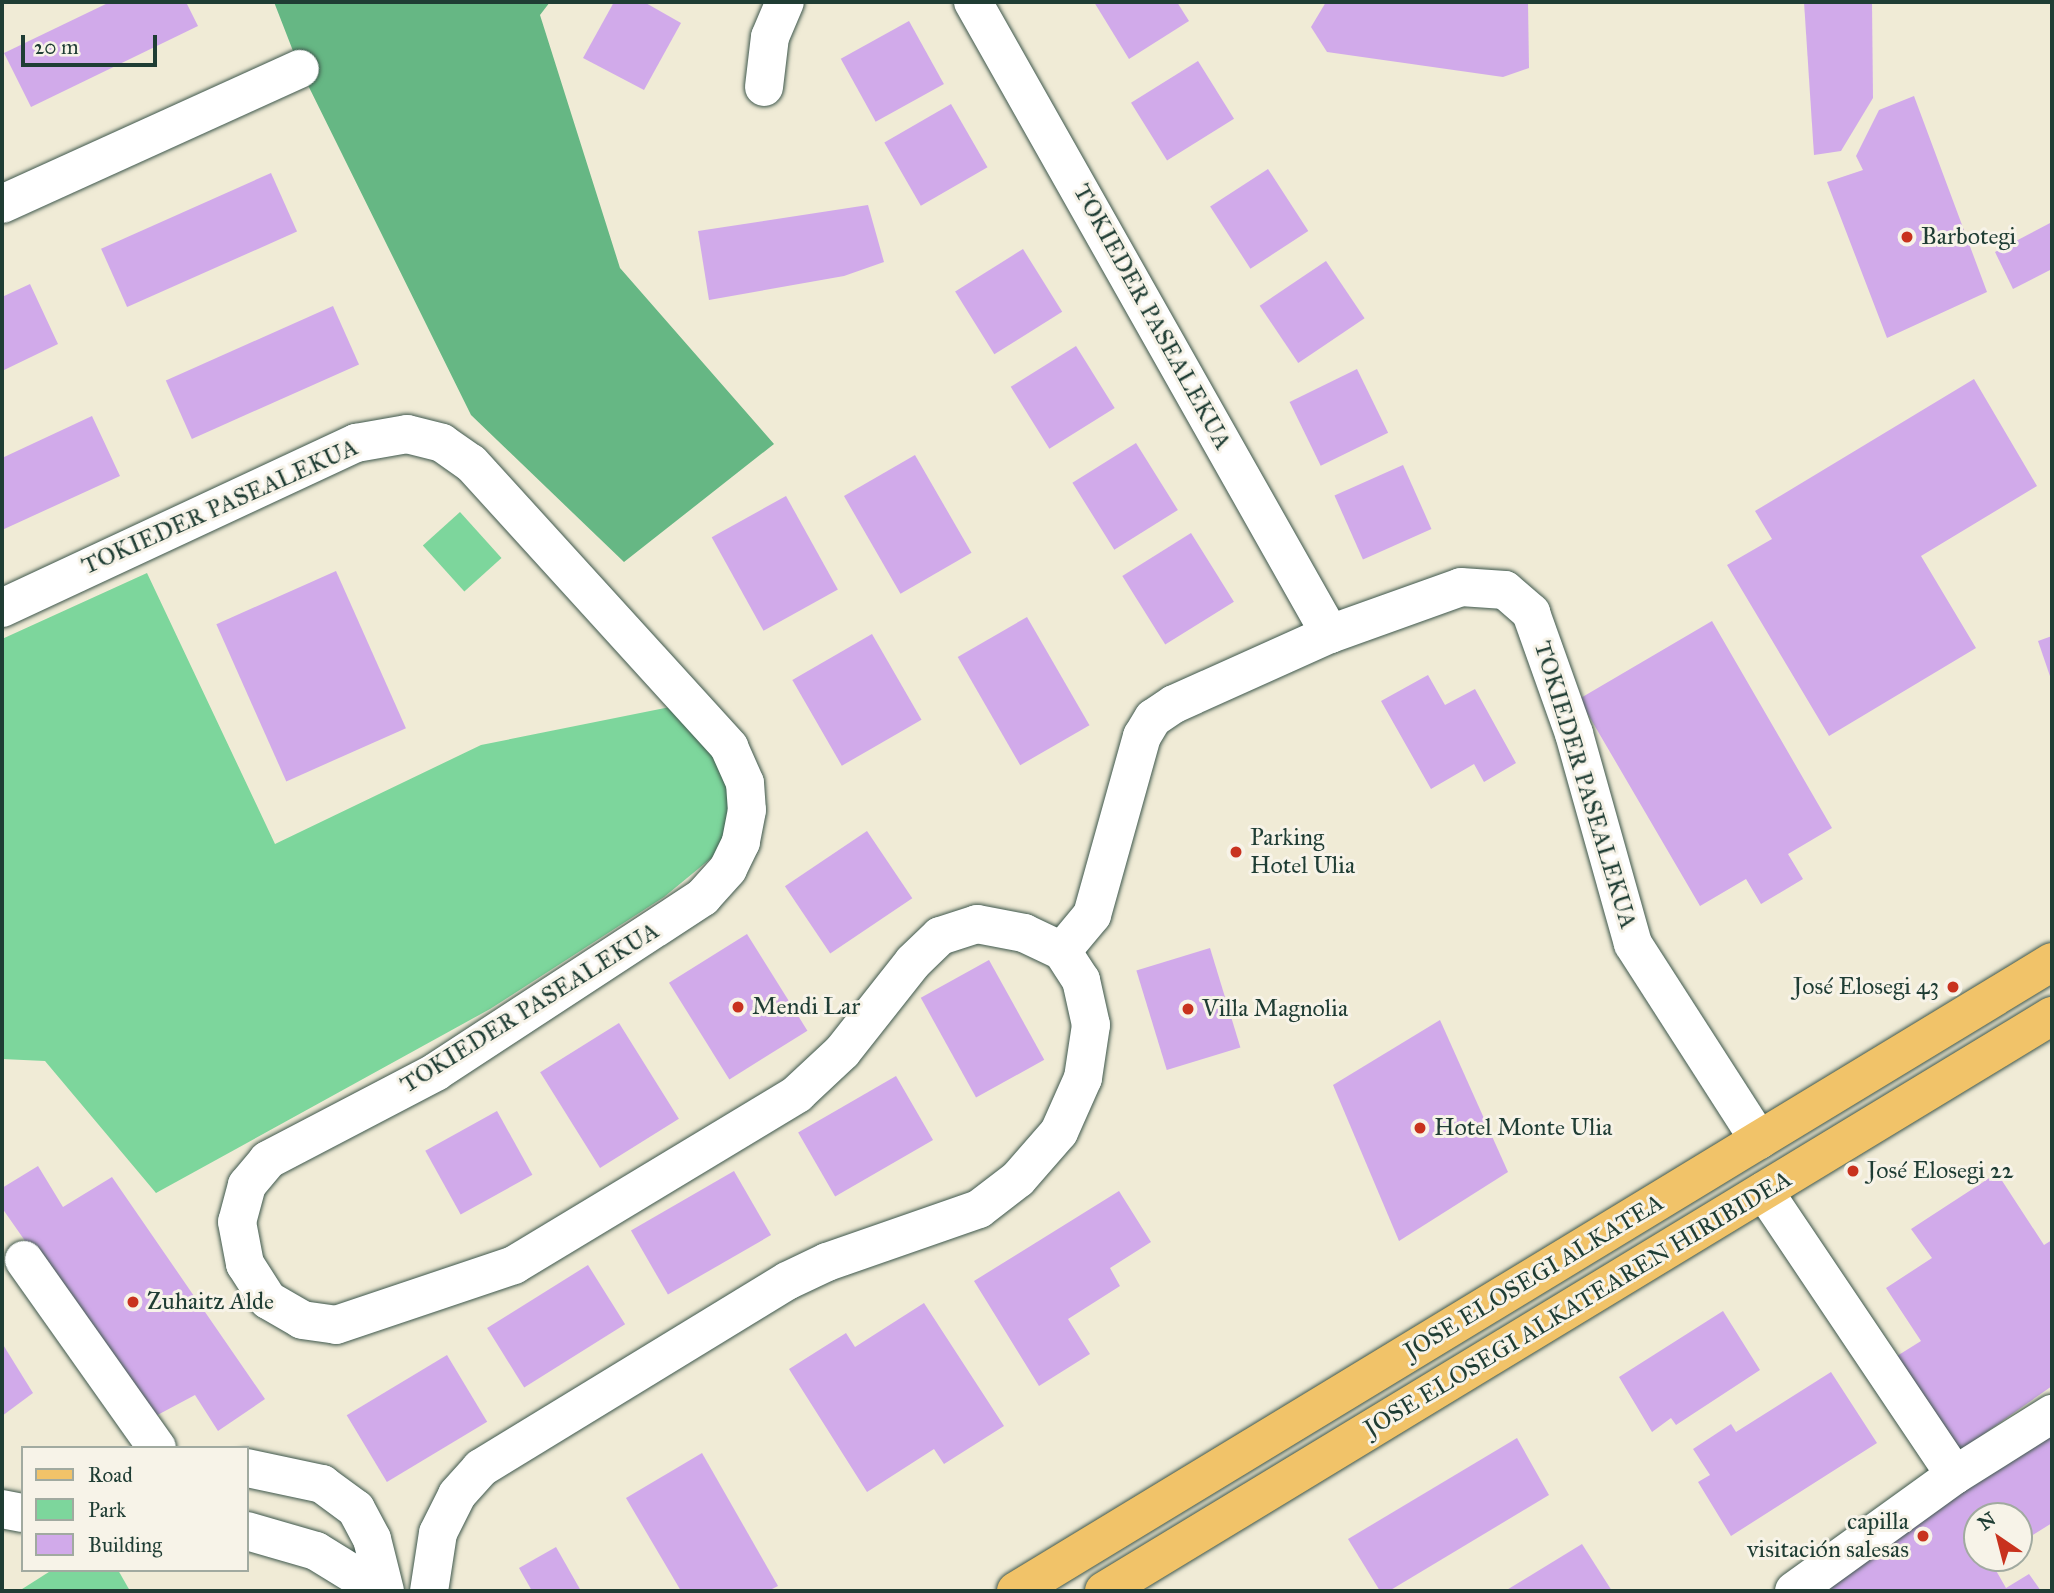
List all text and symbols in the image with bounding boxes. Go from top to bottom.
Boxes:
scale bar [24,21,161,65]
text: 20 m [34,34,79,60]
street label: TOKIEDER PASEALEKUA [1067,179,1237,455]
place label: Barbotegi [1921,223,2016,251]
marker: Barbotegi [1899,229,1915,245]
street label: TOKIEDER PASEALEKUA [77,433,363,581]
street label: TOKIEDER PASEALEKUA [1527,638,1643,932]
place label: Parking Hotel Ulia [1250,824,1355,880]
marker: Parking Hotel Ulia [1228,844,1244,860]
street label: TOKIEDER PASEALEKUA [396,917,664,1099]
place label: José Elosegi 43 [1793,973,1939,1001]
marker: José Elosegi 43 [1945,979,1961,995]
place label: Mendi Lar [752,993,860,1021]
place label: Villa Magnolia [1202,995,1348,1023]
marker: Mendi Lar [730,999,746,1015]
marker: Villa Magnolia [1180,1001,1196,1017]
place label: Hotel Monte Ulia [1434,1114,1612,1142]
marker: Hotel Monte Ulia [1412,1120,1428,1136]
place label: José Elosegi 22 [1867,1157,2014,1185]
marker: José Elosegi 22 [1845,1163,1861,1179]
street label: JOSE ELOSEGI ALKATEAREN HIRIBIDEA [1359,1165,1797,1443]
street label: JOSE ELOSEGI ALKATEA [1399,1188,1669,1366]
place label: Zuhaitz Alde [147,1288,274,1316]
marker: Zuhaitz Alde [125,1294,141,1310]
legend [21,1446,248,1572]
text: Road [88,1462,133,1488]
text: Park [88,1497,126,1523]
north arrow [1963,1502,2033,1572]
text: N [1974,1507,2000,1535]
place label: capilla visitación salesas [1747,1508,1909,1564]
marker: capilla visitación salesas [1915,1528,1931,1544]
text: Building [88,1532,162,1558]

